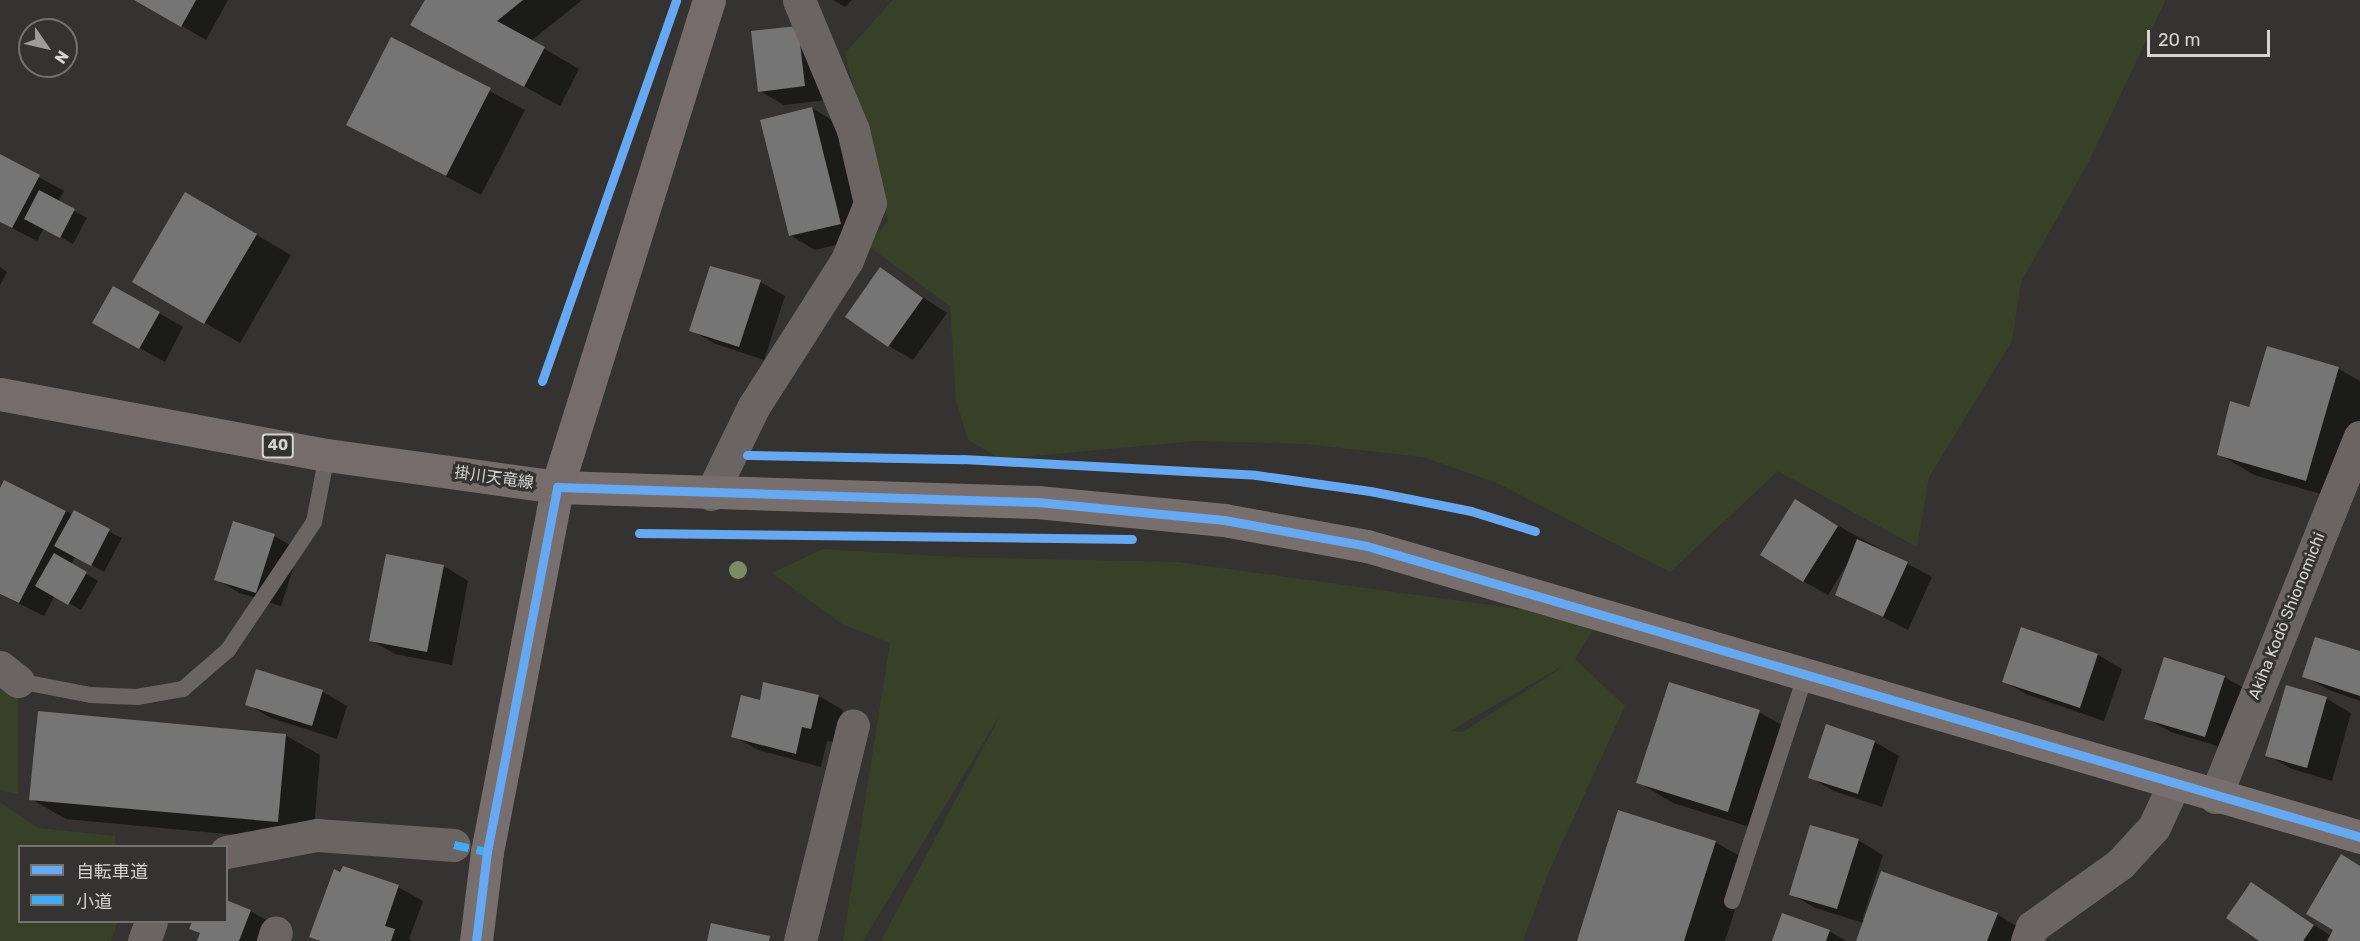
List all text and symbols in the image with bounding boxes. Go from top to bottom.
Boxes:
north arrow [18,18,78,78]
scale bar [2150,18,2273,56]
text: 20 m [2158,29,2200,51]
text: N [51,47,73,67]
road number: 40 [262,434,294,458]
street label: 掛川天竜線 [453,463,535,493]
street label: Akiha Kodō Shionomichi [2245,530,2329,702]
legend [18,845,228,923]
text: 自転車道 [76,861,148,883]
text: 小道 [76,891,112,913]

